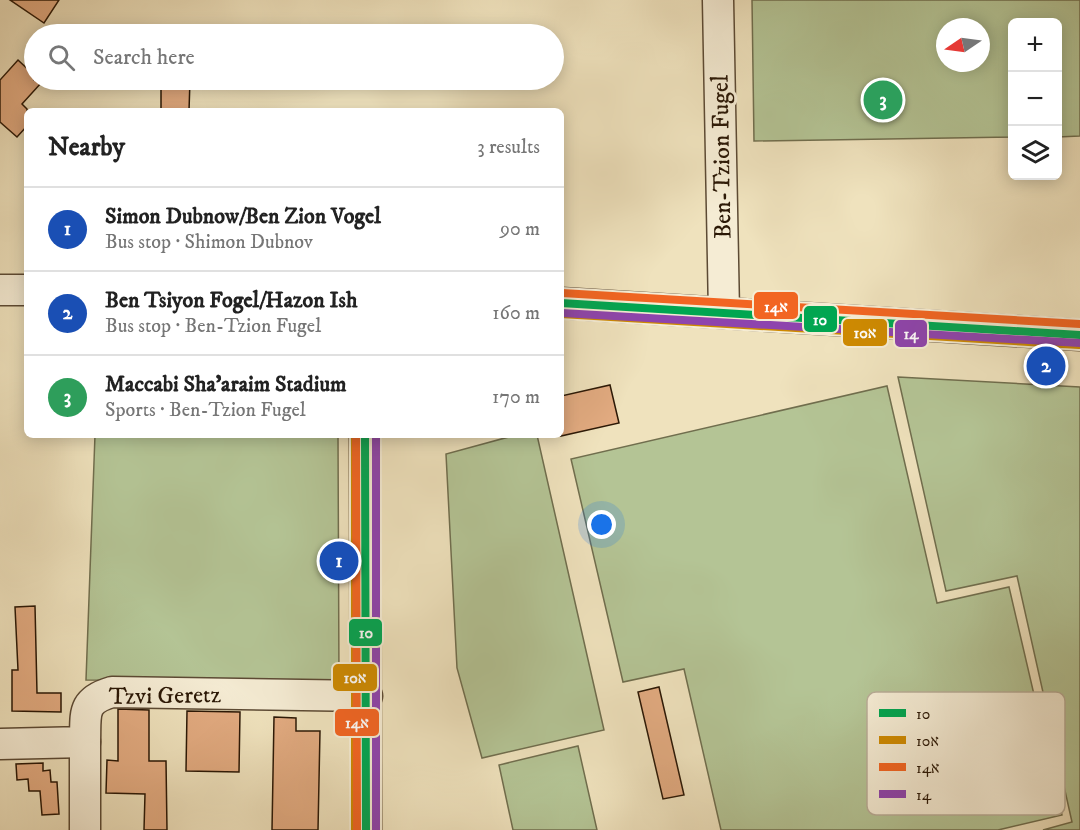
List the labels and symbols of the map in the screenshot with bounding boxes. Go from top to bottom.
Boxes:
north arrow [936,18,990,72]
street label: Ben-Tzion Fugel [706,74,738,239]
pin: 3 [864,78,902,122]
line badge: 14א [753,291,799,320]
text: 14א [764,297,788,317]
line badge: 10 [803,305,838,333]
text: 10 [813,310,828,330]
line badge: 10א [842,318,888,347]
line badge: 14 [894,319,928,348]
text: 10א [853,323,877,343]
text: 14 [903,324,919,344]
pin: 2 [1026,344,1066,388]
your location [587,510,616,539]
pin: 1 [320,538,358,584]
line badge: 10 [348,618,383,647]
text: 10 [359,623,374,643]
line badge: 10א [332,663,378,692]
text: 10א [343,668,367,688]
street label: Tzvi Geretz [109,680,222,712]
legend [867,692,1065,815]
text: 10 [916,704,930,724]
line badge: 14א [334,708,380,737]
text: 14א [345,713,369,733]
text: 10א [916,731,939,751]
text: 14א [916,758,940,778]
text: 14 [916,785,932,805]

